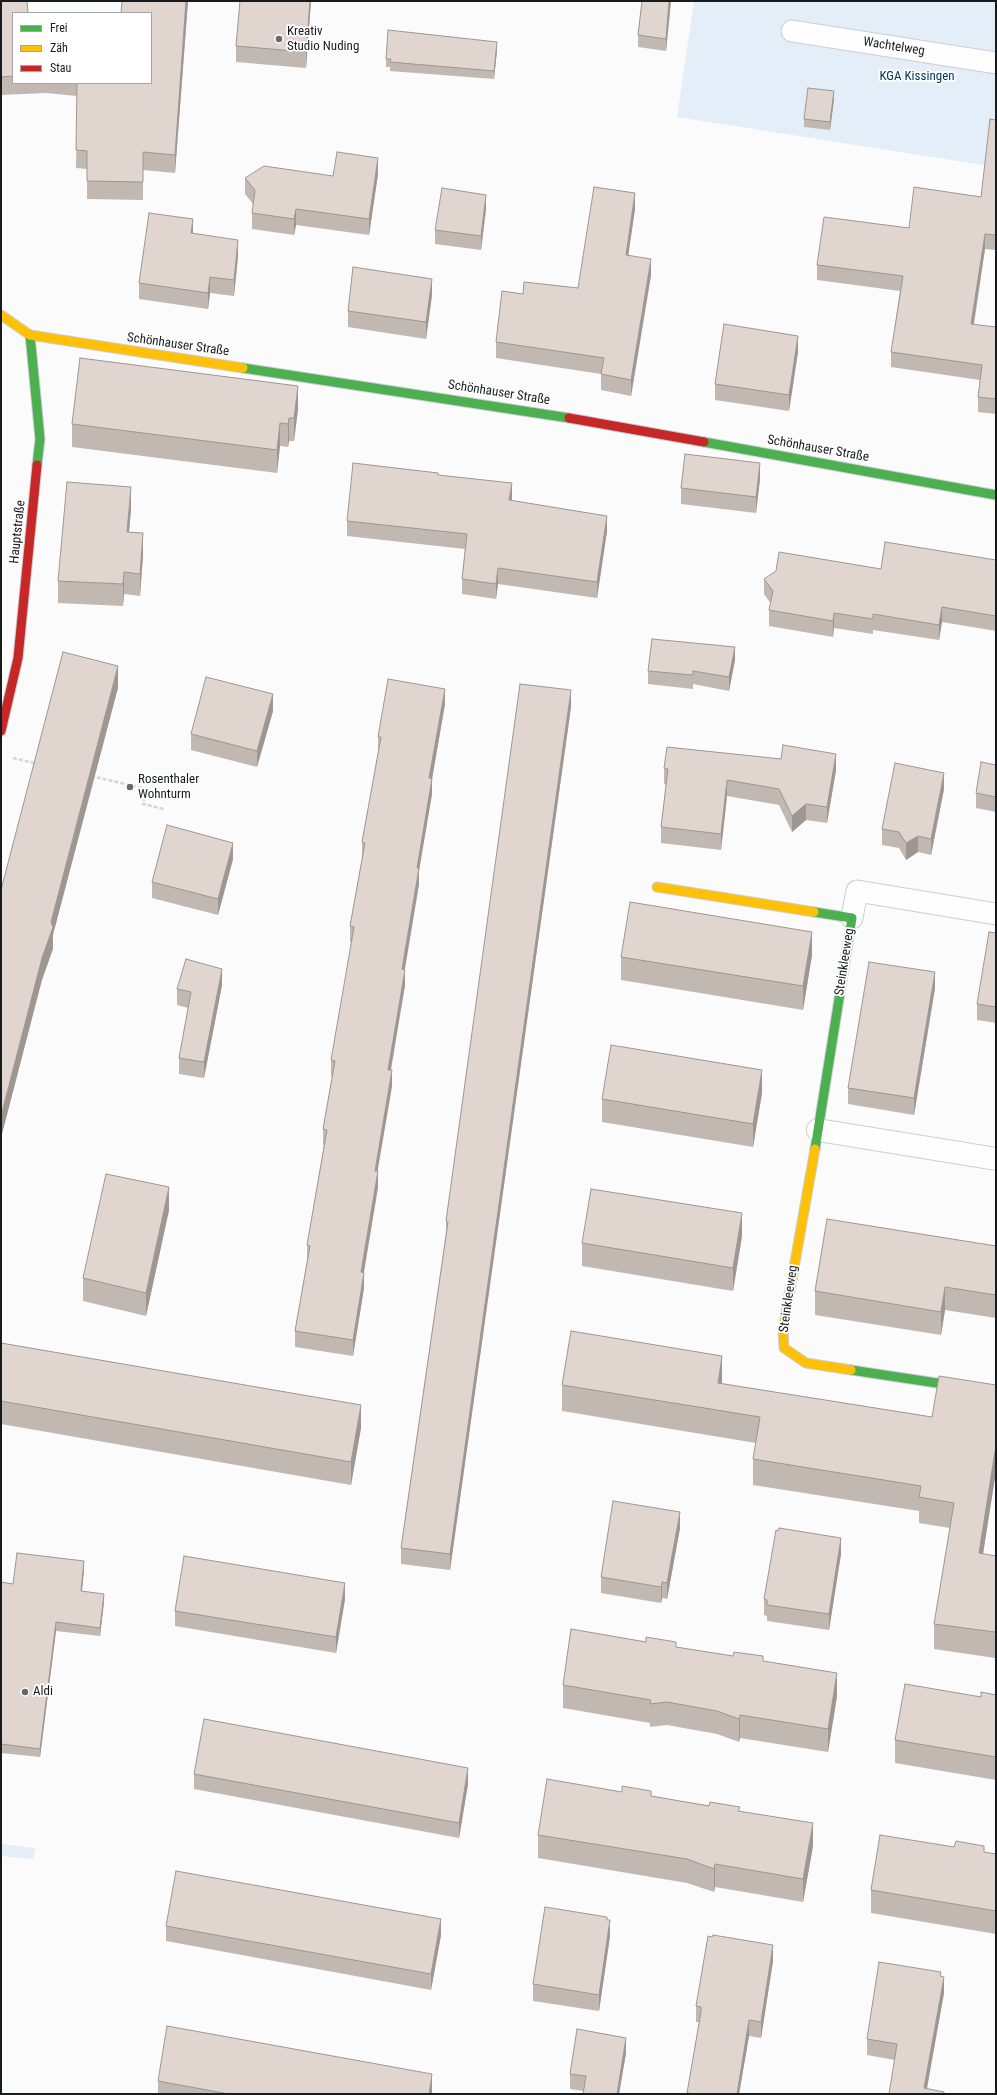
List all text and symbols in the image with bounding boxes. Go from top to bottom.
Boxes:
legend [12,12,152,84]
text: Frei [50,21,68,35]
place label: Kreativ Studio Nuding [287,24,359,55]
marker: Kreativ Studio Nuding [274,34,284,44]
street label: Wachtelweg [862,34,926,60]
text: Zäh [50,41,68,55]
text: Stau [50,61,71,75]
park label: KGA Kissingen [879,69,955,85]
street label: Schönhauser Straße [126,330,230,360]
street label: Schönhauser Straße [447,377,551,409]
street label: Schönhauser Straße [766,432,870,466]
street label: Hauptstraße [7,500,29,564]
place label: Rosenthaler Wohnturm [138,772,199,803]
marker: Rosenthaler Wohnturm [125,782,135,792]
street label: Steinkleeweg [832,927,858,997]
street label: Steinkleeweg [777,1264,801,1334]
place label: Aldi [33,1684,53,1700]
marker: Aldi [20,1687,30,1697]

